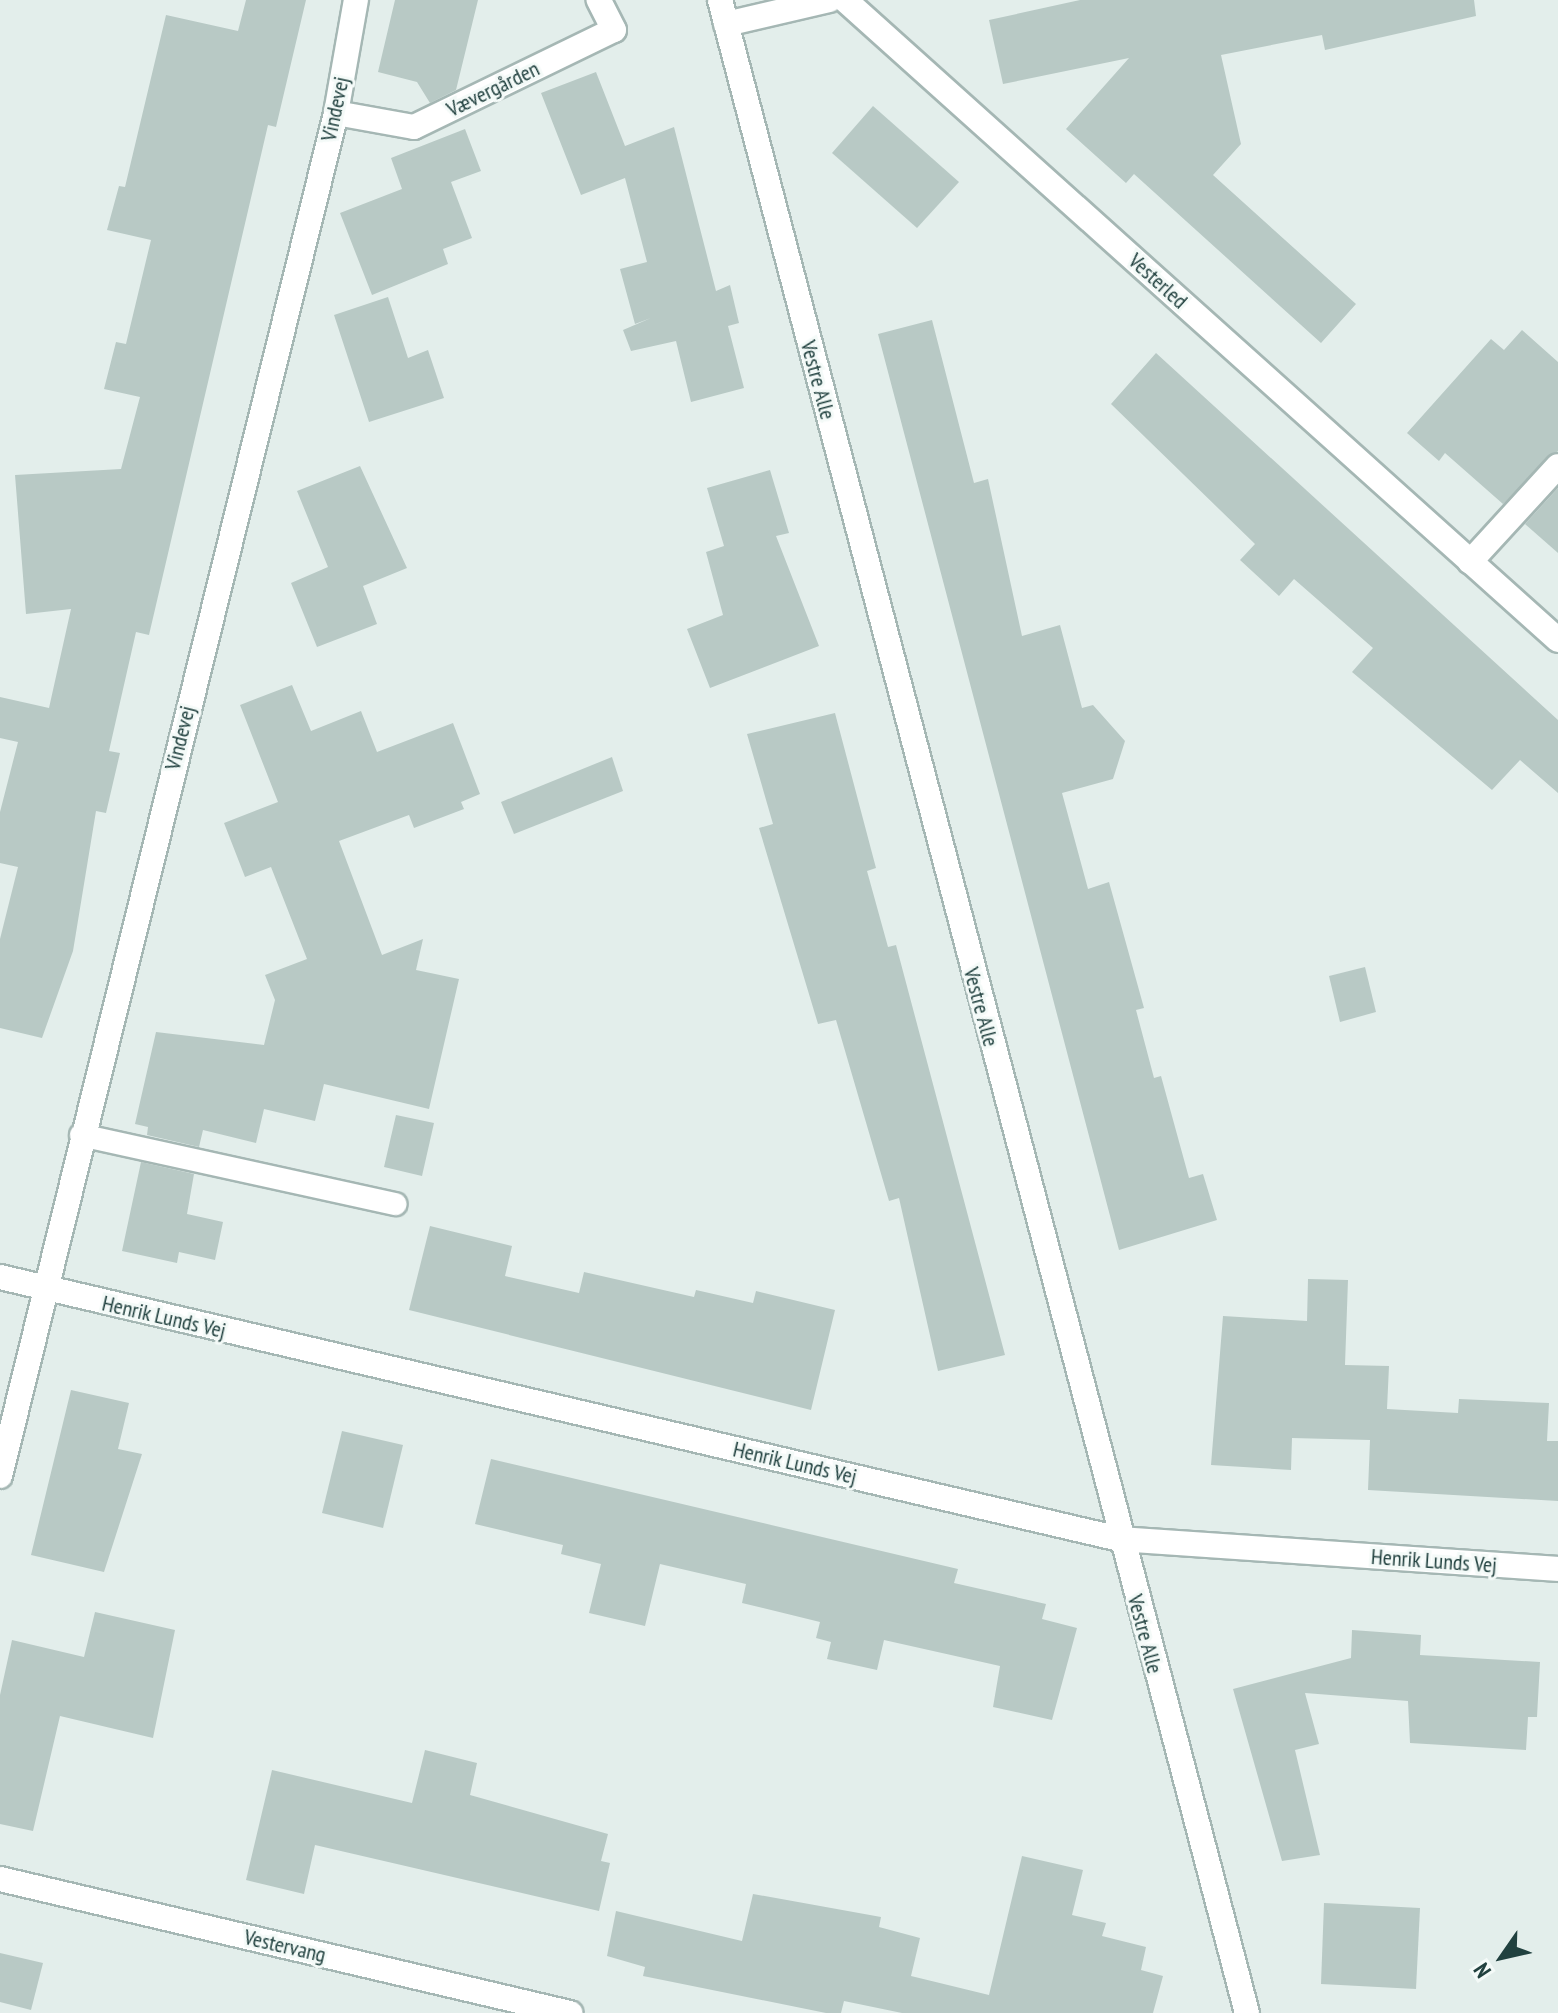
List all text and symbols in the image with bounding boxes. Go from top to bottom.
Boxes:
street label: Vævergården [442,55,544,123]
street label: Vindevej [315,74,355,144]
street label: Vesterled [1123,248,1193,314]
street label: Vestre Alle [795,337,841,423]
street label: Vindevej [159,703,201,773]
street label: Vestre Alle [958,964,1004,1050]
street label: Henrik Lunds Vej [99,1290,229,1344]
street label: Henrik Lunds Vej [730,1436,860,1490]
street label: Henrik Lunds Vej [1370,1543,1498,1579]
street label: Vestre Alle [1122,1591,1168,1677]
north arrow [1462,1917,1542,1997]
street label: Vestervang [242,1924,328,1968]
text: N [1467,1958,1497,1983]

